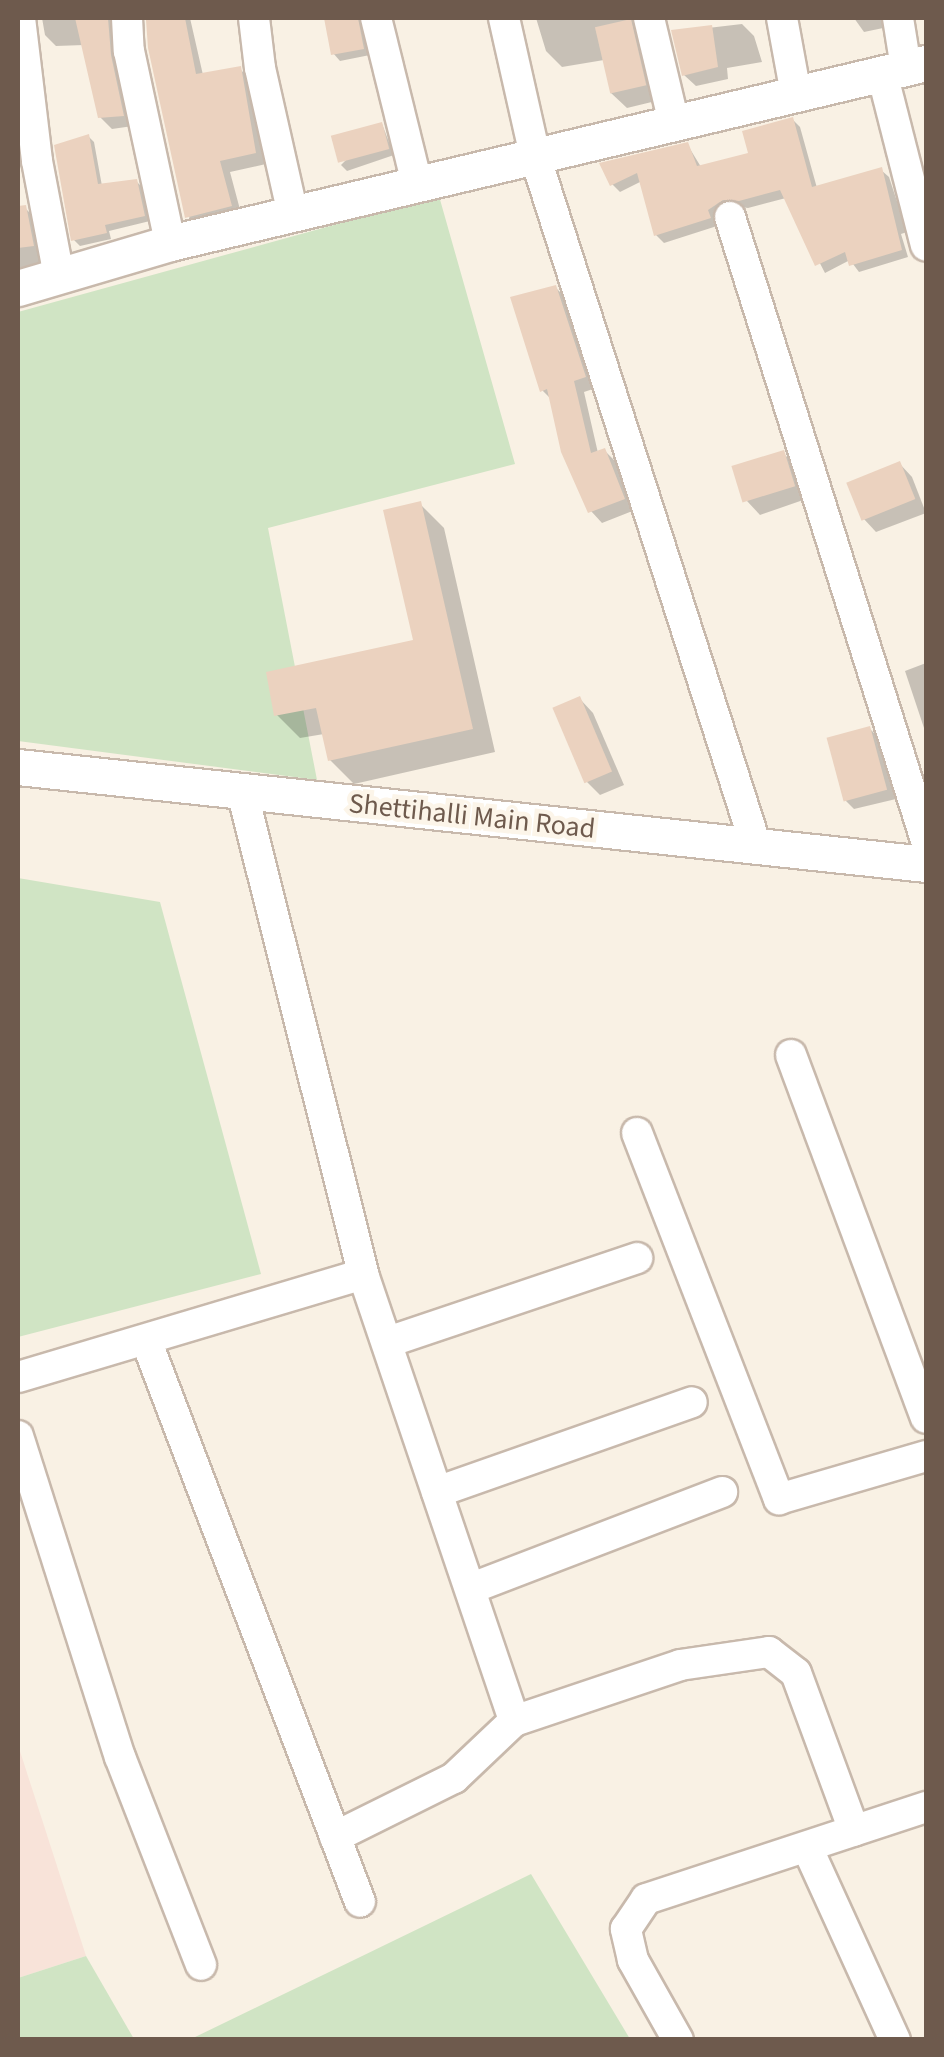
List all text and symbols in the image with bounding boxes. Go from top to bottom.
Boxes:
street label: Shettihalli Main Road [347,786,597,846]

